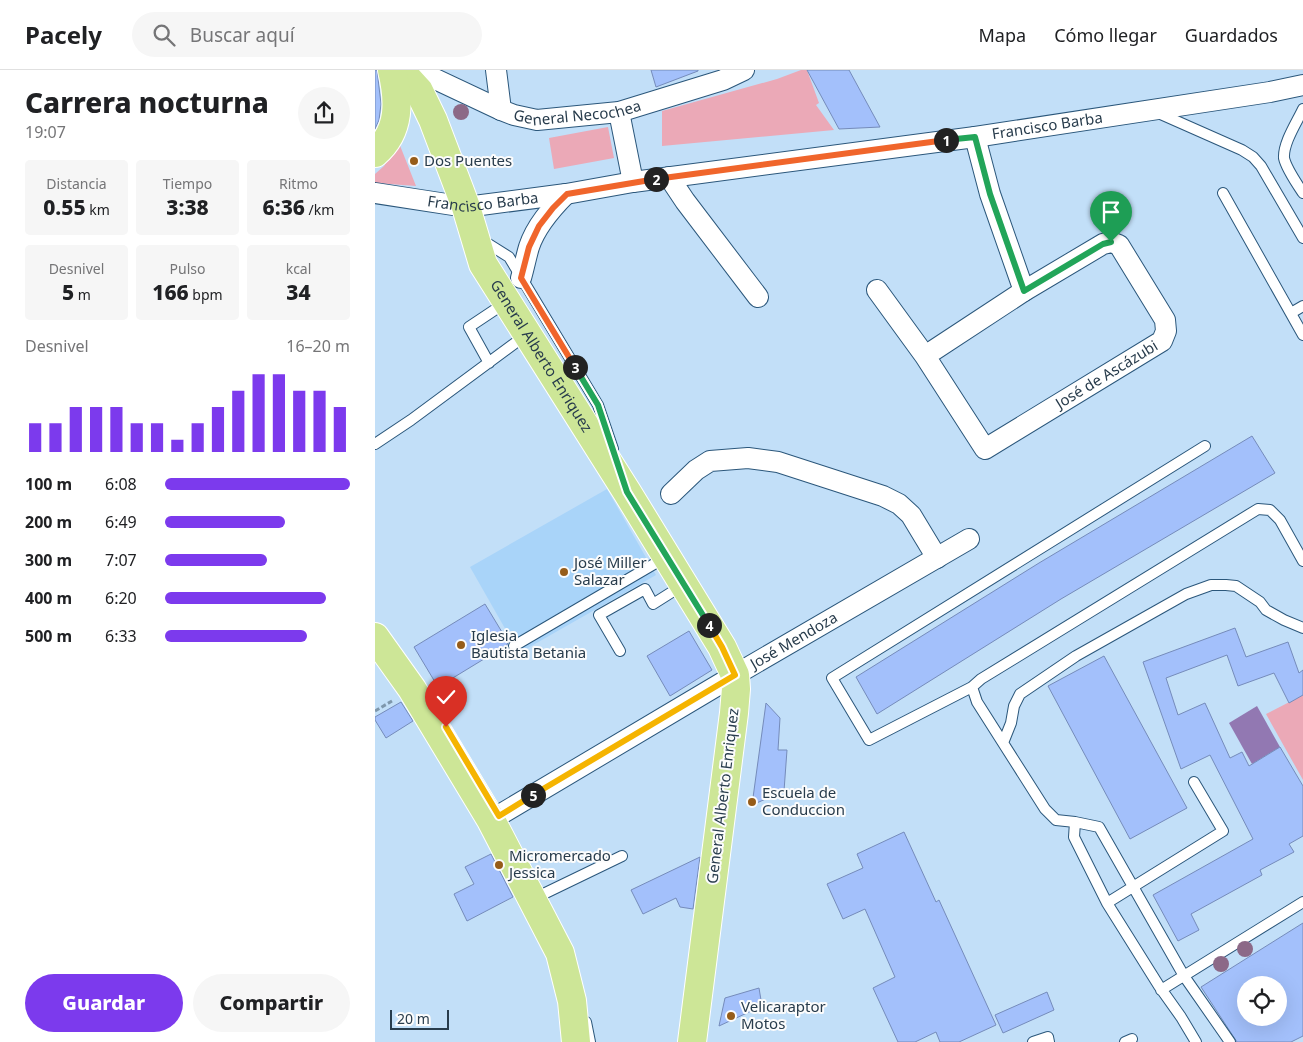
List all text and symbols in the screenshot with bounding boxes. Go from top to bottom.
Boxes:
search box [132,12,482,57]
text: Pacely [25,18,102,51]
icon: search [150,21,178,49]
text: Buscar aquí [190,22,295,48]
text: Mapa [979,23,1026,47]
text: Cómo llegar [1054,23,1157,47]
text: Guardados [1185,23,1278,47]
text: Carrera nocturna [25,83,269,121]
button: share [298,87,350,139]
street label: General Necochea [512,95,643,129]
street label: Francisco Barba [990,107,1104,143]
text: 19:07 [25,121,66,143]
pin: 1 [933,128,959,152]
text: 1 [942,131,951,150]
place label: Dos Puentes [424,150,512,170]
marker: Dos Puentes [408,155,420,167]
pin: 2 [643,166,669,192]
text: 2 [652,170,661,189]
text: Distancia [46,174,107,193]
text: Tiempo [163,174,212,193]
text: Ritmo [279,174,318,193]
street label: Francisco Barba [426,187,539,216]
pin [1090,191,1132,242]
text: 0.55 [43,193,86,221]
text: 3:38 [166,193,209,221]
text: 6:36 [263,193,305,221]
icon: arrive [1097,198,1125,226]
text: km [86,200,110,219]
text: /km [305,200,334,219]
text: Desnivel [49,259,104,278]
text: Pulso [170,259,205,278]
text: kcal [286,259,311,278]
street label: General Alberto Enriquez [486,276,598,436]
text: 5 [62,278,74,306]
text: 166 [152,278,189,306]
text: 34 [286,278,311,306]
text: m [74,285,91,304]
text: bpm [189,285,223,304]
text: Desnivel [25,335,89,357]
text: 16–20 m [286,335,350,357]
street label: José de Ascázubi [1050,335,1161,414]
pin: 3 [563,354,587,380]
text: 3 [571,358,580,377]
text: 100 m [25,473,72,495]
text: 6:08 [105,473,137,495]
text: 200 m [25,511,72,533]
text: 6:49 [105,511,137,533]
text: 300 m [25,549,72,571]
text: 7:07 [105,549,137,571]
place label: José Miller Salazar [572,552,647,589]
marker: José Miller Salazar [558,566,570,578]
text: 400 m [25,587,72,609]
text: 6:20 [105,587,137,609]
street label: José Mendoza [744,607,841,674]
pin: 4 [697,612,721,638]
text: 4 [705,616,714,635]
text: 500 m [25,625,72,647]
text: 6:33 [105,625,137,647]
place label: Iglesia Bautista Betania [471,625,586,662]
marker: Iglesia Bautista Betania [455,639,467,651]
pin [425,676,467,727]
icon: check [432,683,460,711]
street label: General Alberto Enriquez [701,707,743,885]
pin: 5 [521,782,545,808]
place label: Escuela de Conduccion [762,782,845,819]
text: 5 [529,786,538,805]
marker: Escuela de Conduccion [746,796,758,808]
place label: Micromercado Jessica [507,845,611,882]
marker: Micromercado Jessica [493,859,505,871]
button: Guardar [25,974,183,1032]
button: Compartir [193,974,350,1032]
map controls [1237,976,1287,1026]
button: locate [1237,976,1287,1026]
place label: Velicaraptor Motos [741,996,826,1033]
scale bar [390,1007,449,1030]
text: 20 m [397,1009,430,1028]
marker: Velicaraptor Motos [725,1010,737,1022]

